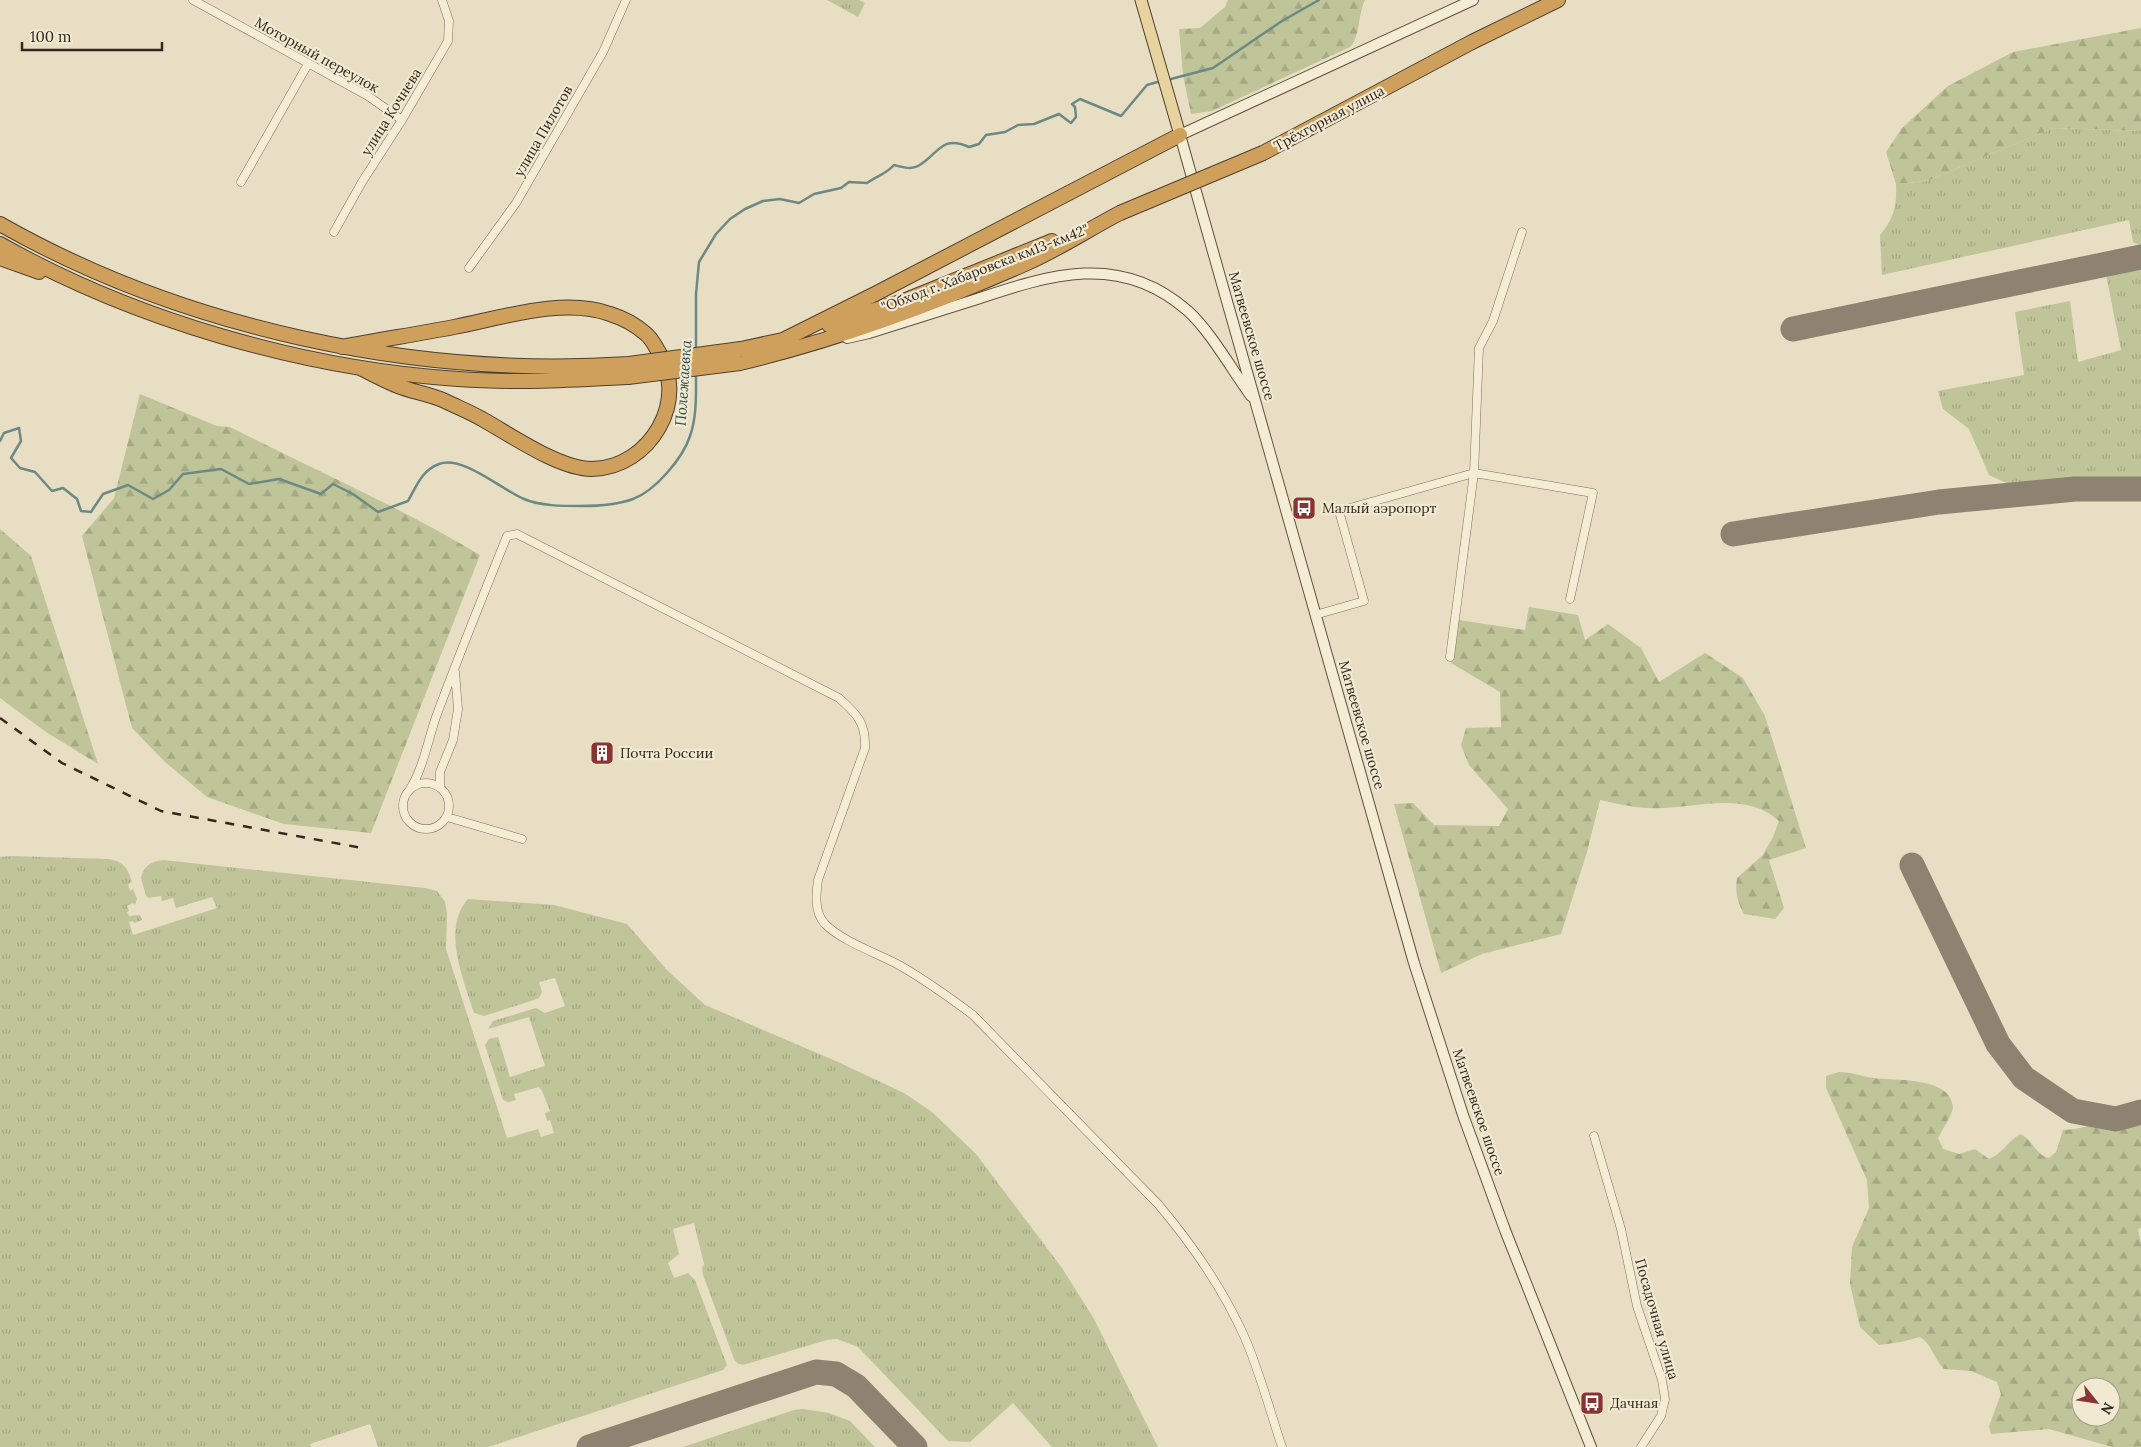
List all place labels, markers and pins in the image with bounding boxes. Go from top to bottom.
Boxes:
bus stop icon: Малый аэропорт [1291,495,1317,521]
place label: Малый аэропорт [1322,499,1437,517]
building icon: Почта России [589,740,615,766]
place label: Почта России [620,744,713,762]
bus stop icon: Дачная [1579,1390,1605,1416]
place label: Дачная [1610,1394,1658,1412]

